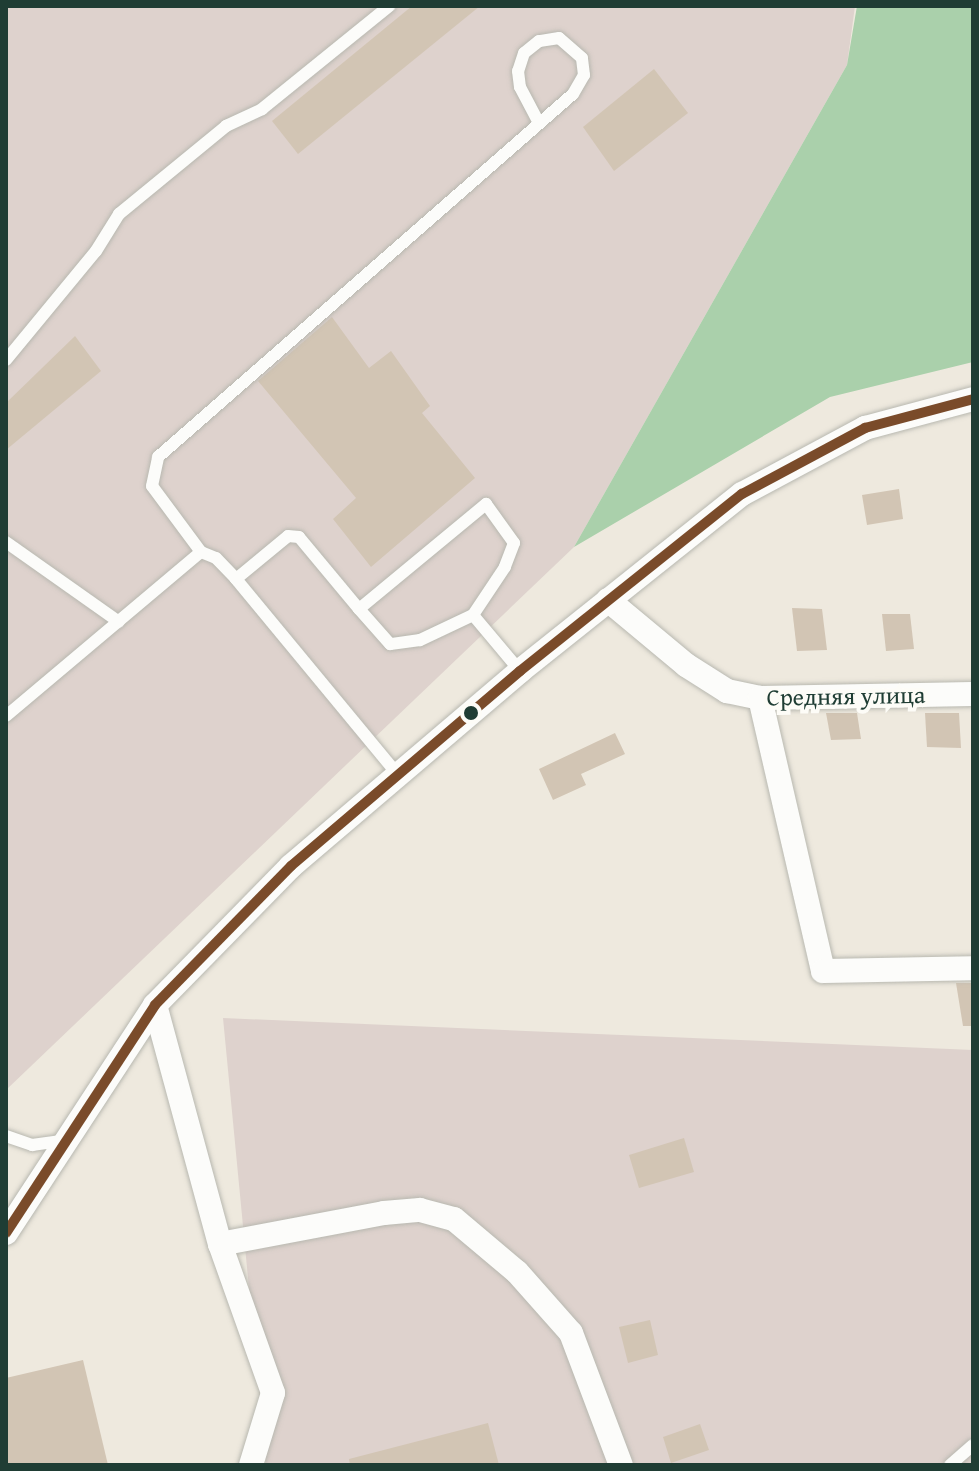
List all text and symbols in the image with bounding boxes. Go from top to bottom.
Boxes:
street label: Средняя улица [766,680,926,712]
unlabelled marker [463,705,479,721]

